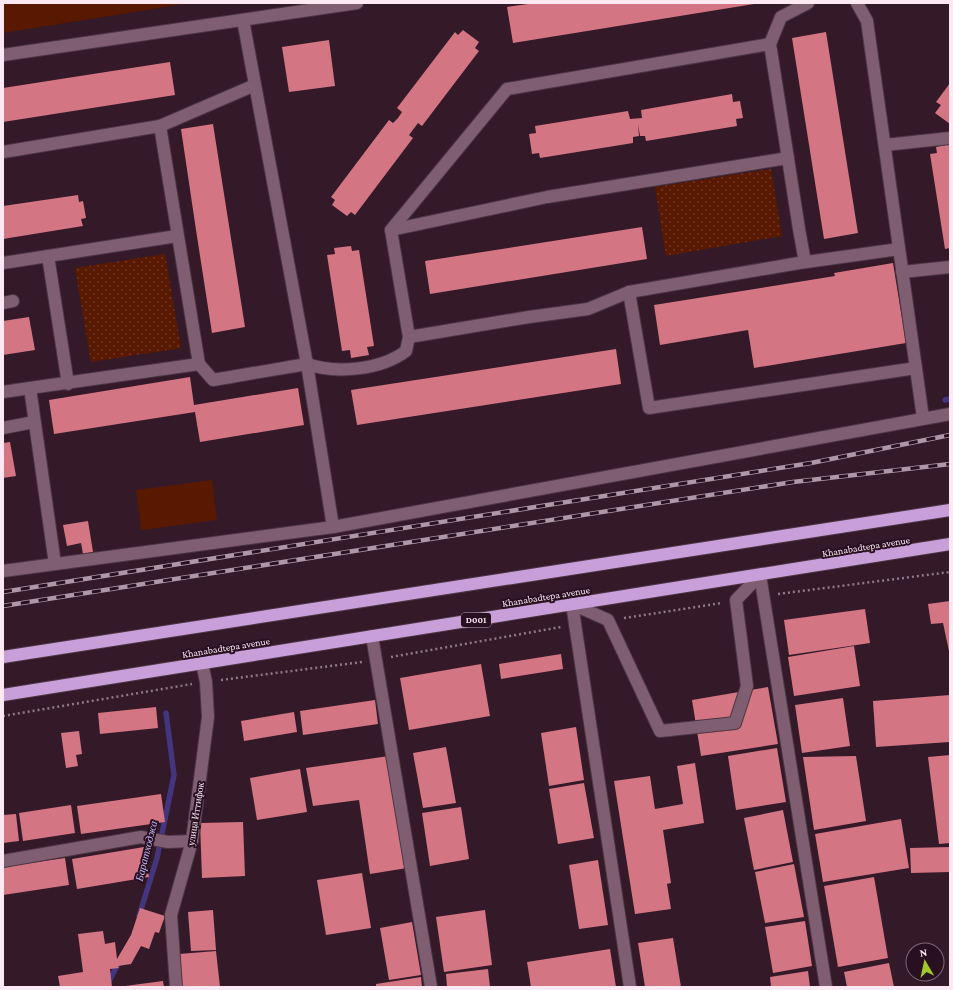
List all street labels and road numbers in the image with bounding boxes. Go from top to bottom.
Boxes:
street label: Khanabadtepa avenue [821,534,911,559]
street label: Khanabadtepa avenue [501,584,591,609]
road number: D001 [461,613,491,627]
street label: Khanabadtepa avenue [181,635,271,660]
street label: улица Иттифок [185,781,206,847]

